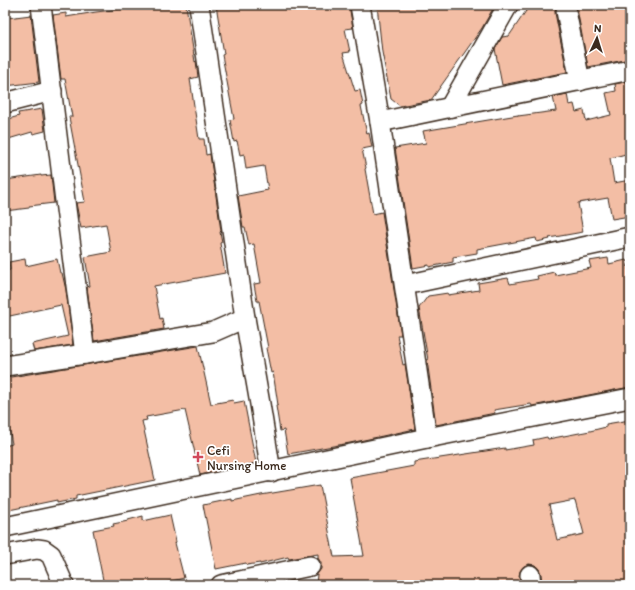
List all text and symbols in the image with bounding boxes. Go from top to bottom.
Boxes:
north arrow [577,18,617,58]
text: N [593,22,602,35]
place label: Cefi Nursing Home [207,443,286,473]
marker: Cefi Nursing Home [192,451,204,463]

